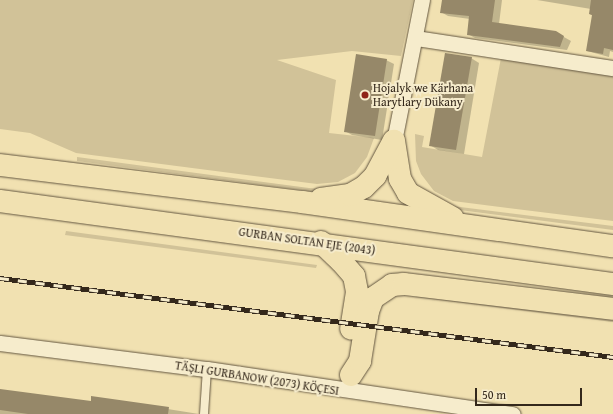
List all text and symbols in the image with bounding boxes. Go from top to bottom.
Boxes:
place label: Hojalyk we Kärhana Harytlary Dükany [373,81,473,109]
marker: Hojalyk we Kärhana Harytlary Dükany [360,90,370,100]
street label: GURBAN SOLTAN EJE (2043) [238,224,376,258]
street label: TÄŞLI GURBANOW (2073) KÖÇESI [174,358,340,398]
scale bar [477,380,584,406]
text: 50 m [482,386,506,403]

